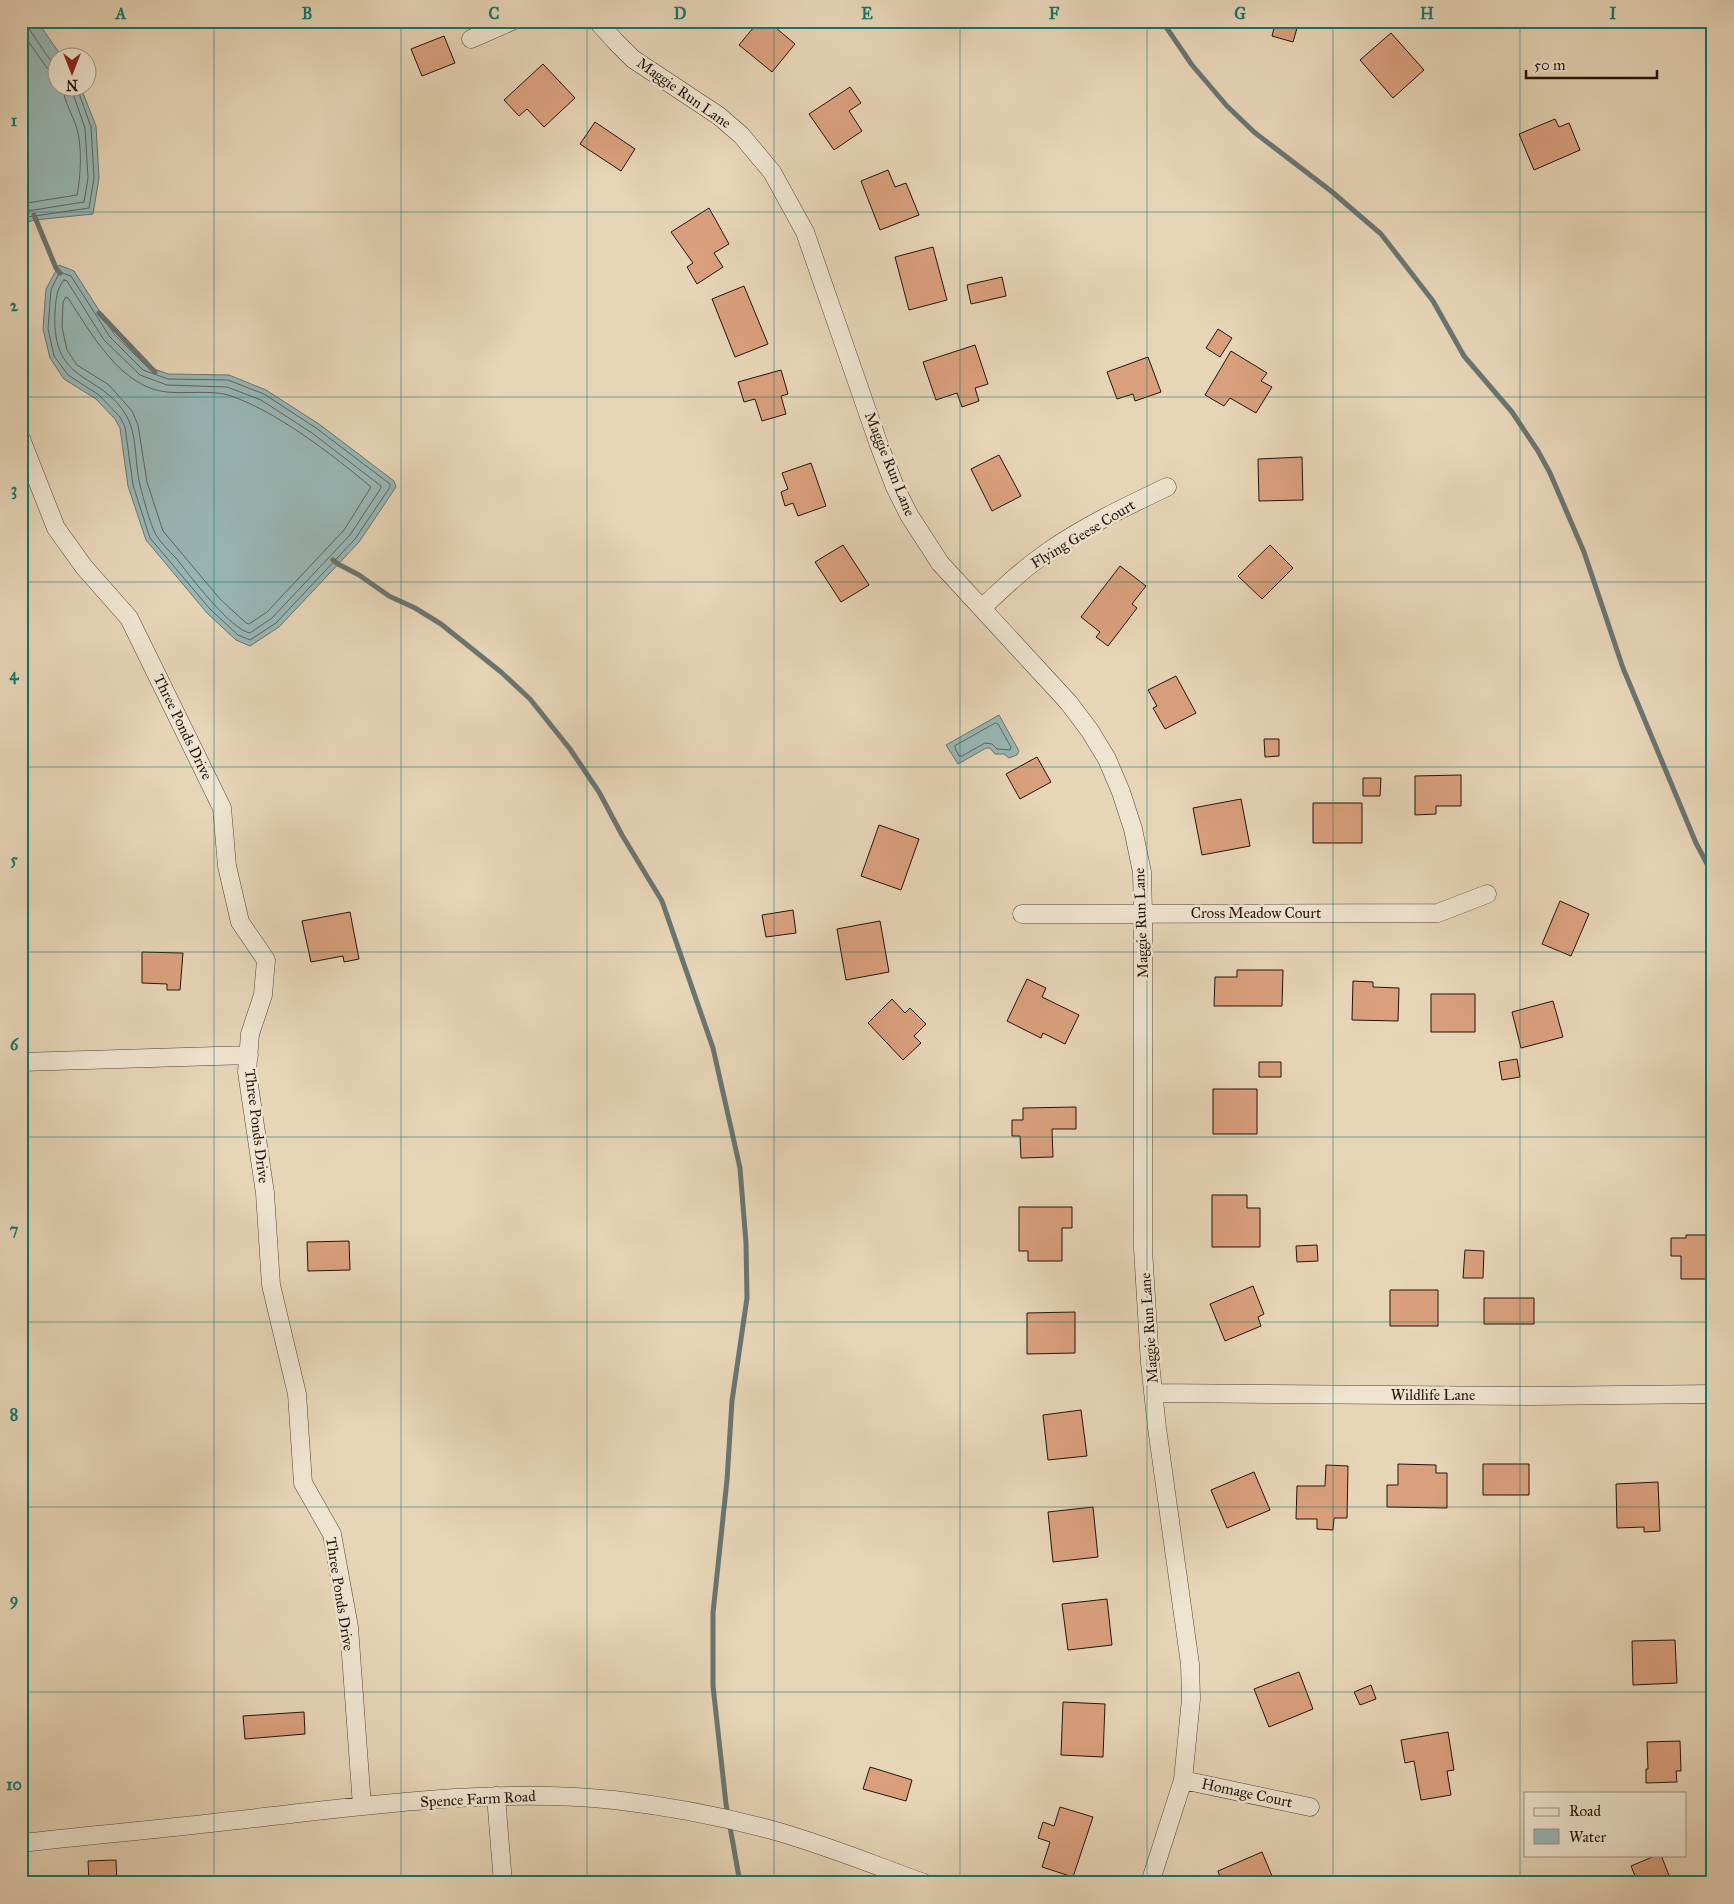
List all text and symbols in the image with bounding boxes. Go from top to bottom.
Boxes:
text: A [115,4,127,23]
text: B [302,4,312,23]
text: C [489,4,500,23]
text: D [674,4,687,23]
text: E [861,4,873,23]
text: F [1049,4,1060,23]
text: G [1234,4,1246,23]
text: H [1420,4,1434,23]
text: I [1610,4,1617,23]
north arrow [48,48,98,98]
scale bar [1526,48,1658,80]
street label: Maggie Run Lane [633,54,735,132]
text: 50 m [1534,56,1566,74]
text: N [66,76,78,93]
text: 1 [11,111,18,130]
text: 2 [10,296,19,315]
street label: Maggie Run Lane [861,409,919,519]
text: 3 [11,480,17,500]
street label: Flying Geese Court [1028,495,1139,572]
text: 4 [10,665,20,685]
street label: Three Ponds Drive [150,671,216,783]
text: 5 [10,850,18,869]
street label: Maggie Run Lane [1130,867,1152,979]
street label: Cross Meadow Court [1191,904,1322,922]
text: 6 [10,1035,19,1054]
street label: Three Ponds Drive [241,1068,273,1184]
text: 7 [10,1220,19,1239]
street label: Maggie Run Lane [1136,1272,1162,1384]
street label: Wildlife Lane [1391,1386,1475,1404]
text: 8 [10,1405,18,1424]
street label: Three Ponds Drive [322,1536,358,1652]
text: 9 [10,1590,18,1610]
text: 10 [6,1775,22,1794]
street label: Homage Court [1200,1775,1295,1812]
street label: Spence Farm Road [420,1787,537,1811]
legend [1524,1792,1686,1856]
text: Road [1569,1802,1601,1820]
text: Water [1569,1828,1606,1846]

